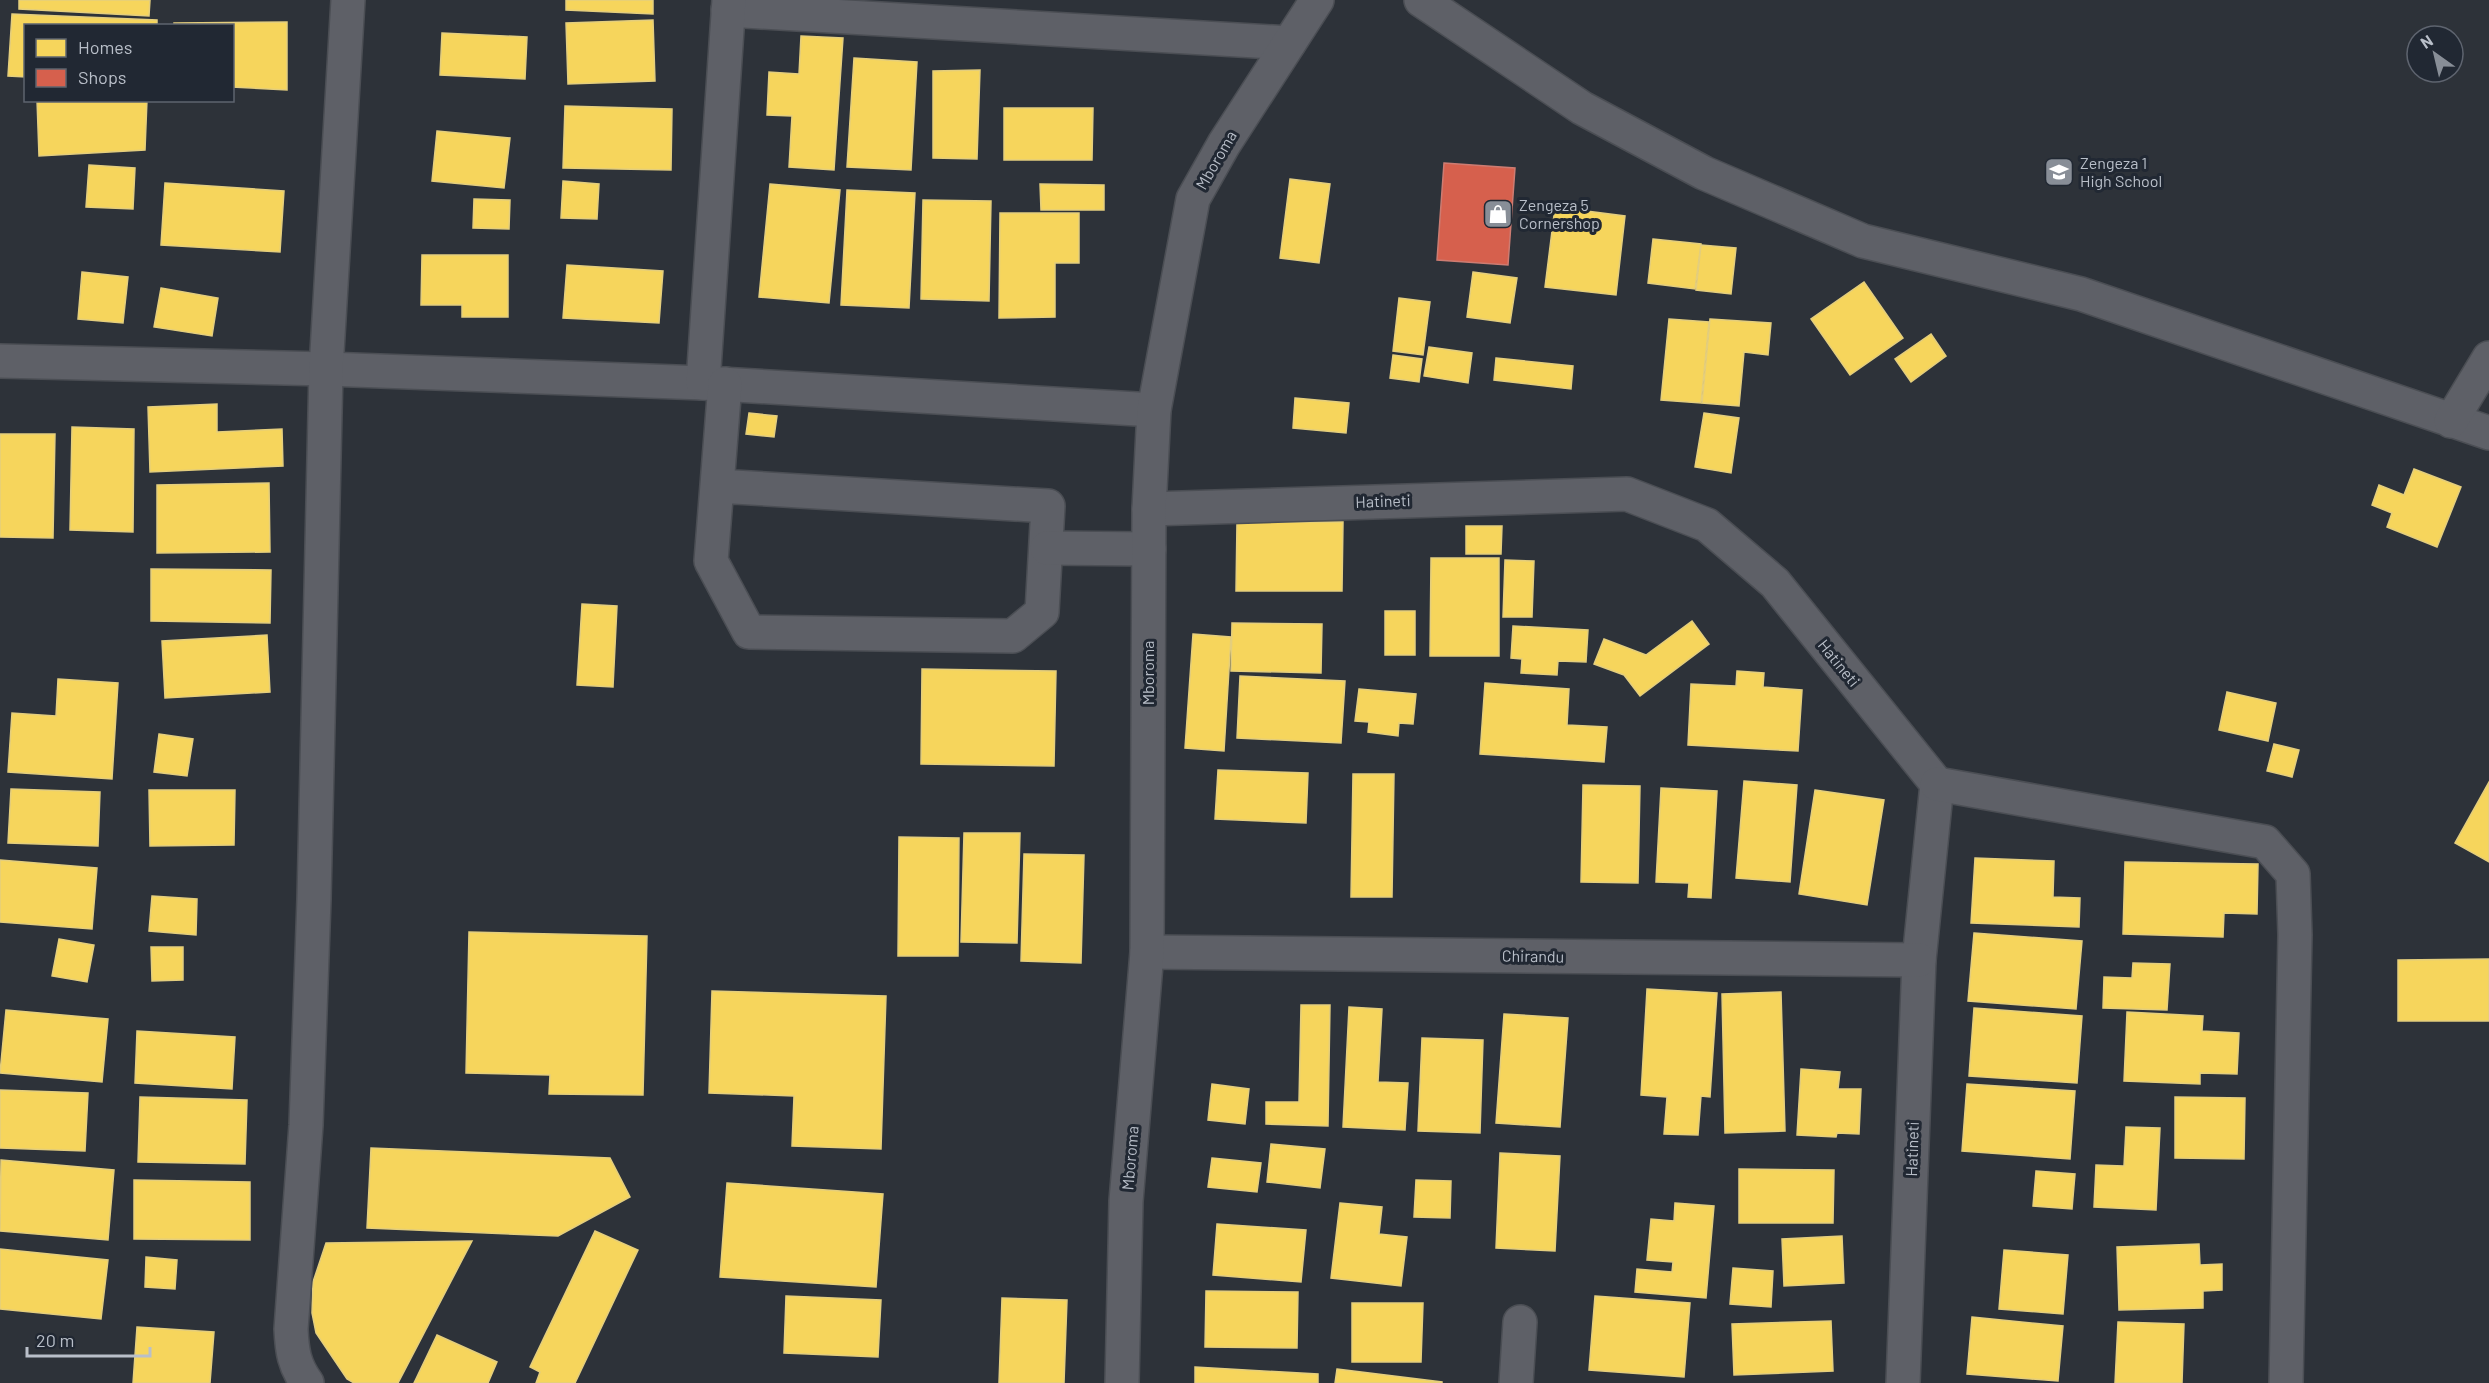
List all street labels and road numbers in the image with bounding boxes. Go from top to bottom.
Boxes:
street label: Mboroma [1191,127,1240,192]
street label: Hatineti [1355,490,1411,511]
street label: Hatineti [1815,635,1864,690]
street label: Mboroma [1138,641,1157,705]
street label: Chirandu [1502,945,1564,966]
street label: Hatineti [1901,1121,1922,1177]
street label: Mboroma [1117,1125,1142,1191]

